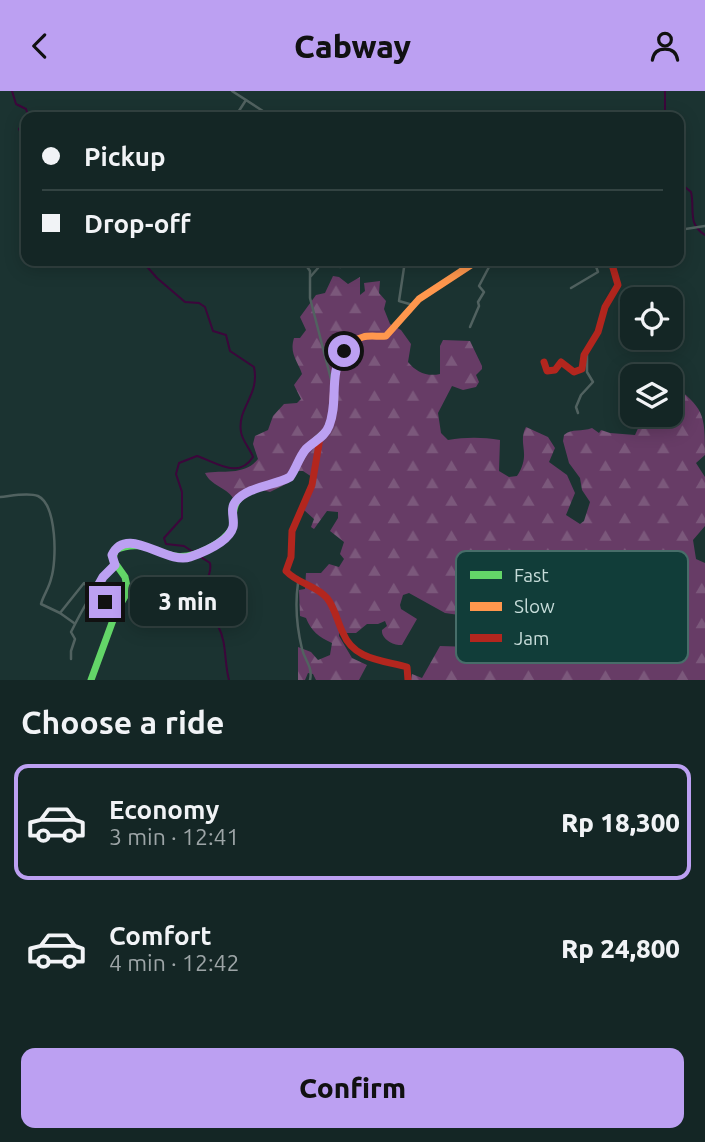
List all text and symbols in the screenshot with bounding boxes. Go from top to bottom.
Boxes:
icon: back [21,27,59,65]
icon: person [646,27,684,65]
text: Cabway [294,28,411,64]
text: Pickup [84,142,166,171]
text: Drop-off [84,209,191,238]
map controls [620,287,683,427]
button: locate [620,287,683,350]
route start [328,335,360,367]
button: layers [620,364,683,427]
legend [456,551,688,663]
text: Fast [514,564,549,586]
callout: 3 min [130,577,245,627]
route end [89,586,121,618]
text: 3 min [159,589,217,614]
text: Slow [514,595,555,617]
text: Jam [514,627,550,649]
text: Choose a ride [21,704,224,740]
icon: car [25,791,88,854]
text: Economy [109,795,219,824]
text: Rp 18,300 [561,808,680,837]
text: 3 min · 12:41 [109,824,240,849]
icon: car [25,917,88,980]
text: Comfort [109,921,212,950]
text: Rp 24,800 [561,934,680,963]
text: 4 min · 12:42 [109,950,240,975]
button: Confirm [21,1048,684,1128]

